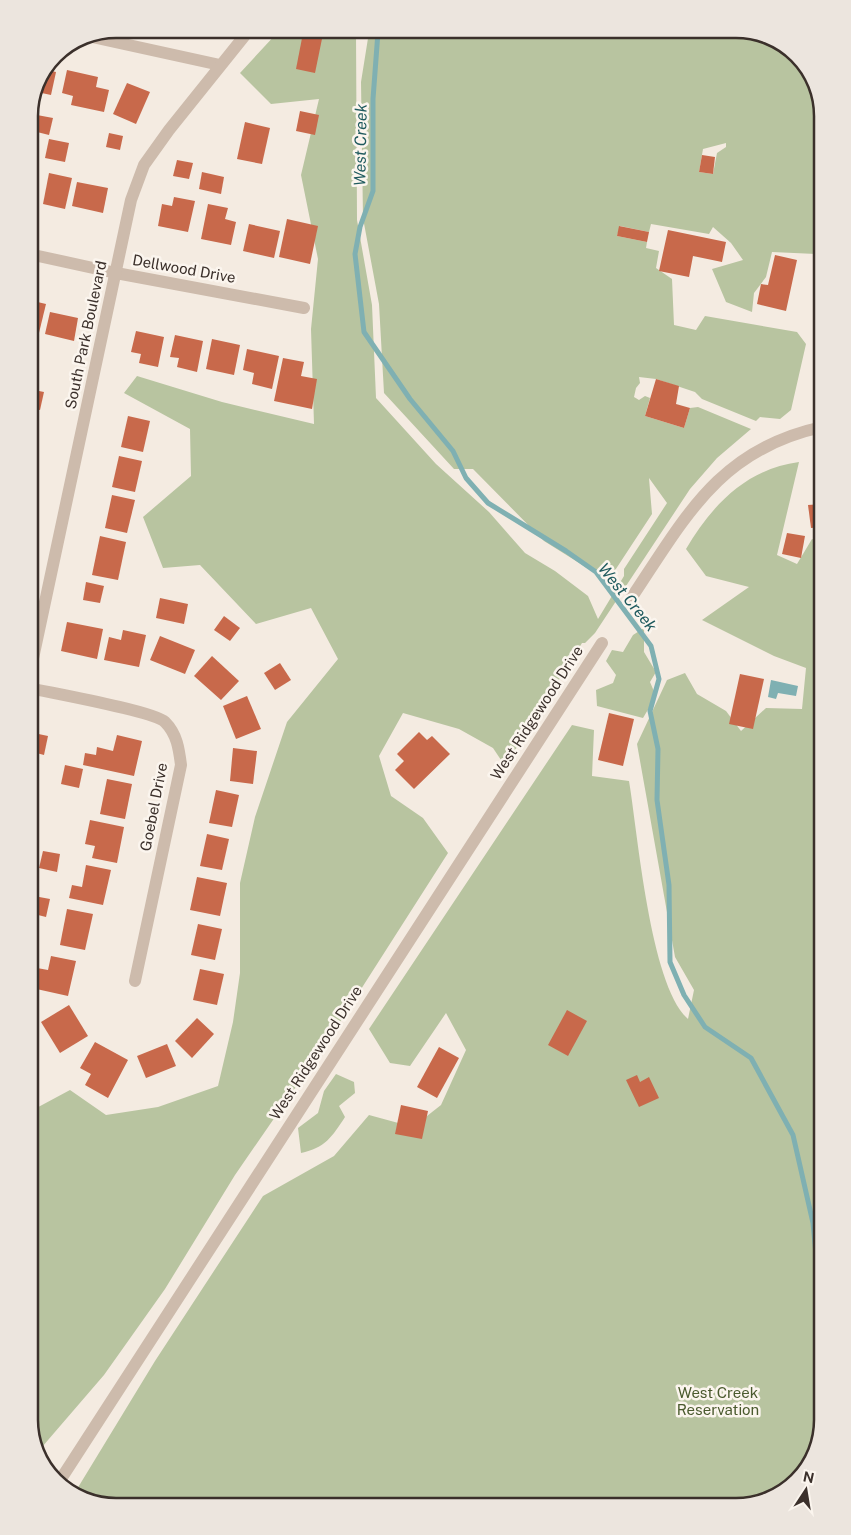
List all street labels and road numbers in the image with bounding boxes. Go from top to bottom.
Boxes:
street label: Dellwood Drive [131,251,237,286]
street label: South Park Boulevard [61,259,110,411]
street label: West Ridgewood Drive [487,643,586,783]
street label: Goebel Drive [137,761,170,852]
street label: West Ridgewood Drive [266,983,365,1123]

